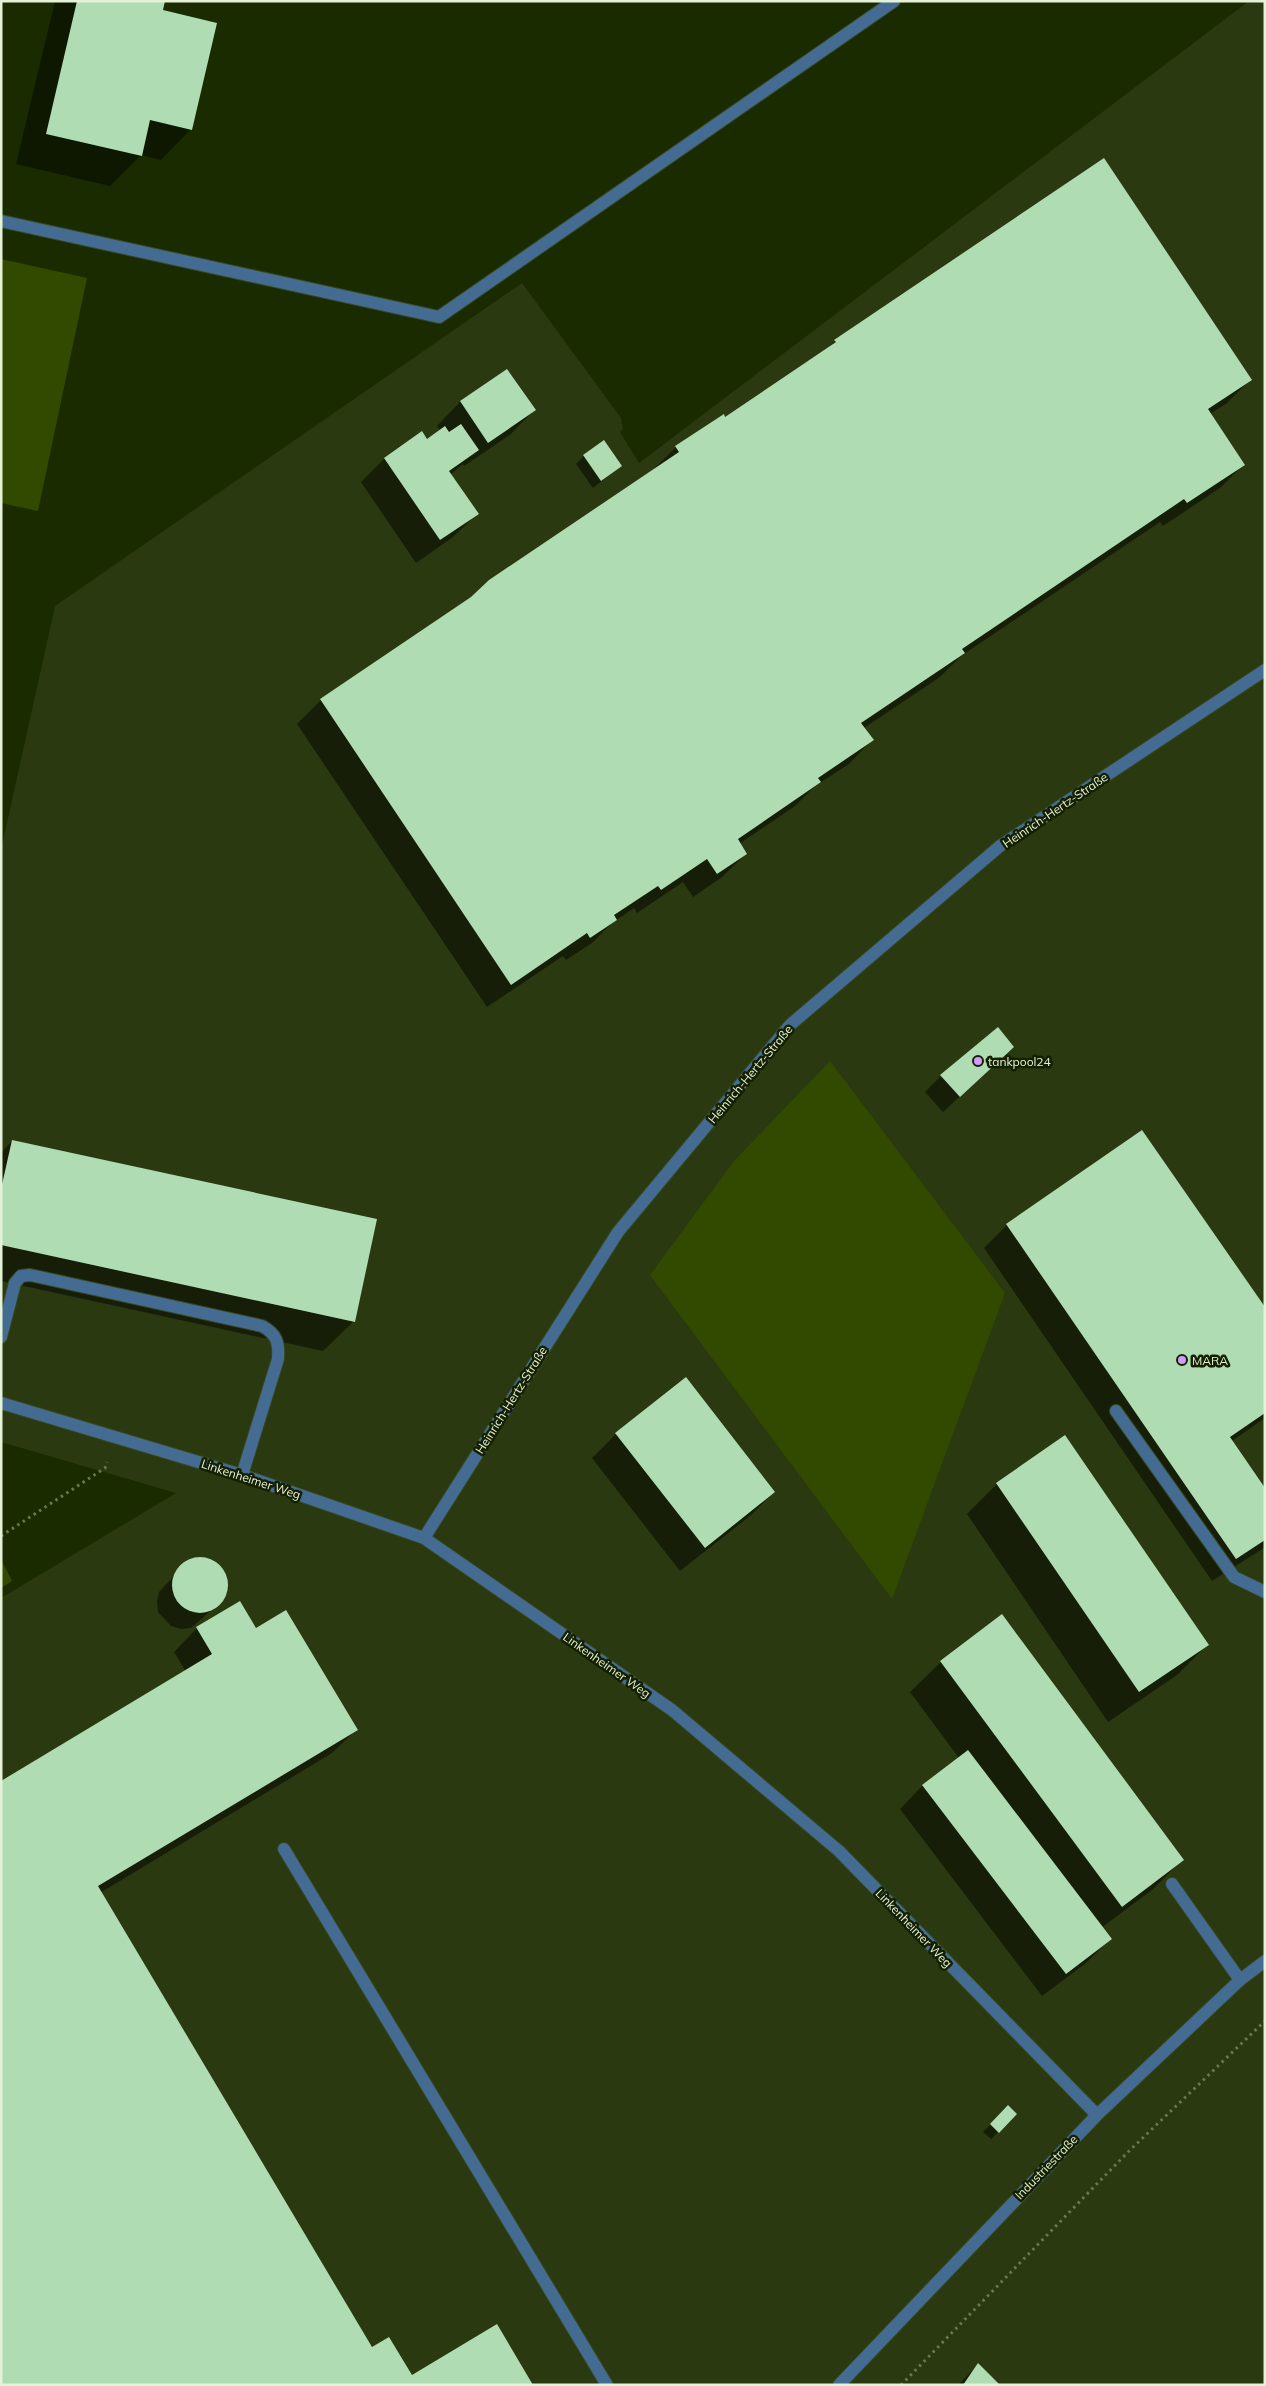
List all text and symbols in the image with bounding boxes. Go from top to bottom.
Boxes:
street label: Heinrich-Hertz-Straße [1000,769,1110,851]
street label: Heinrich-Hertz-Straße [705,1022,795,1126]
place label: tankpool24 [988,1054,1051,1069]
marker: tankpool24 [972,1055,984,1067]
street label: Heinrich-Hertz-Straße [472,1344,550,1456]
place label: MARA [1192,1353,1228,1368]
marker: MARA [1176,1354,1188,1366]
street label: Linkenheimer Weg [200,1456,302,1502]
street label: Linkenheimer Weg [560,1629,654,1701]
street label: Linkenheimer Weg [873,1886,955,1970]
street label: Industriestraße [1011,2132,1081,2202]

